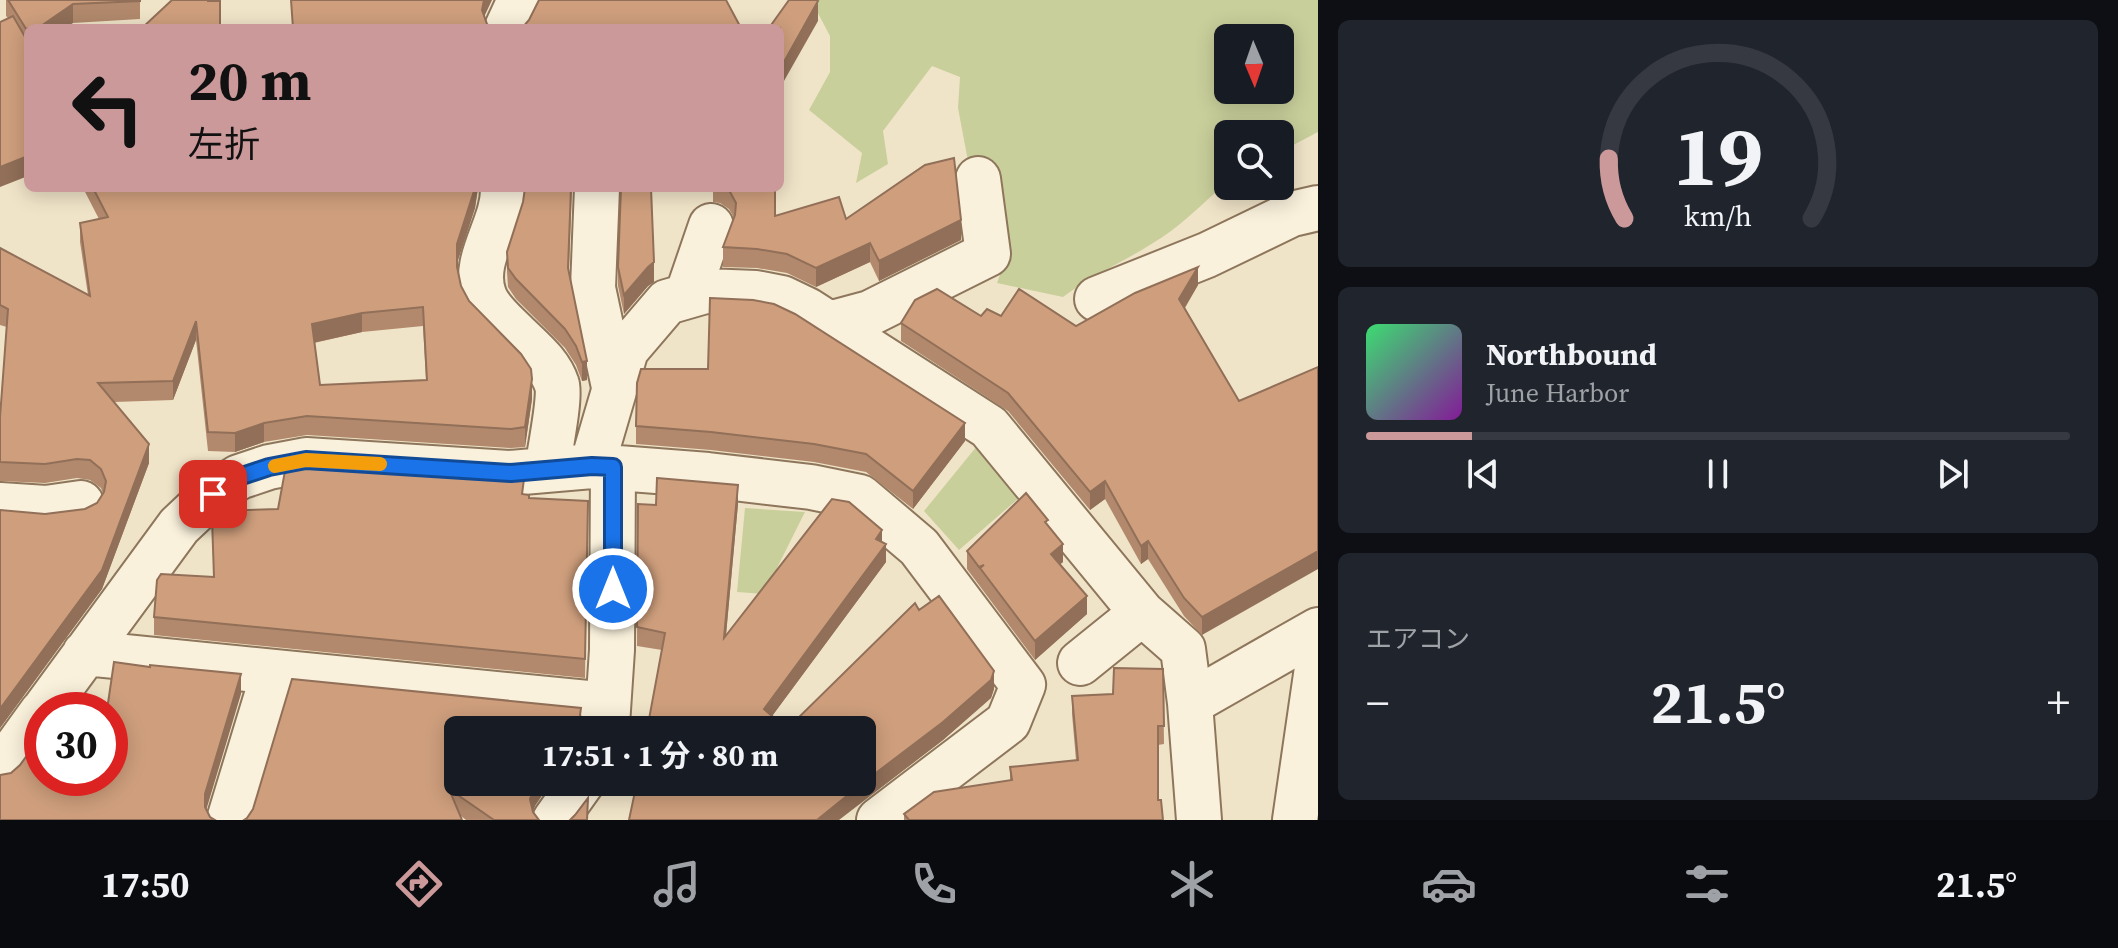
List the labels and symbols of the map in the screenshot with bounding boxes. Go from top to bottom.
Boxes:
north arrow [1214,24,1294,104]
pin [179,460,247,528]
position arrow [571,547,655,631]
speed limit sign: 30 [24,692,128,796]

